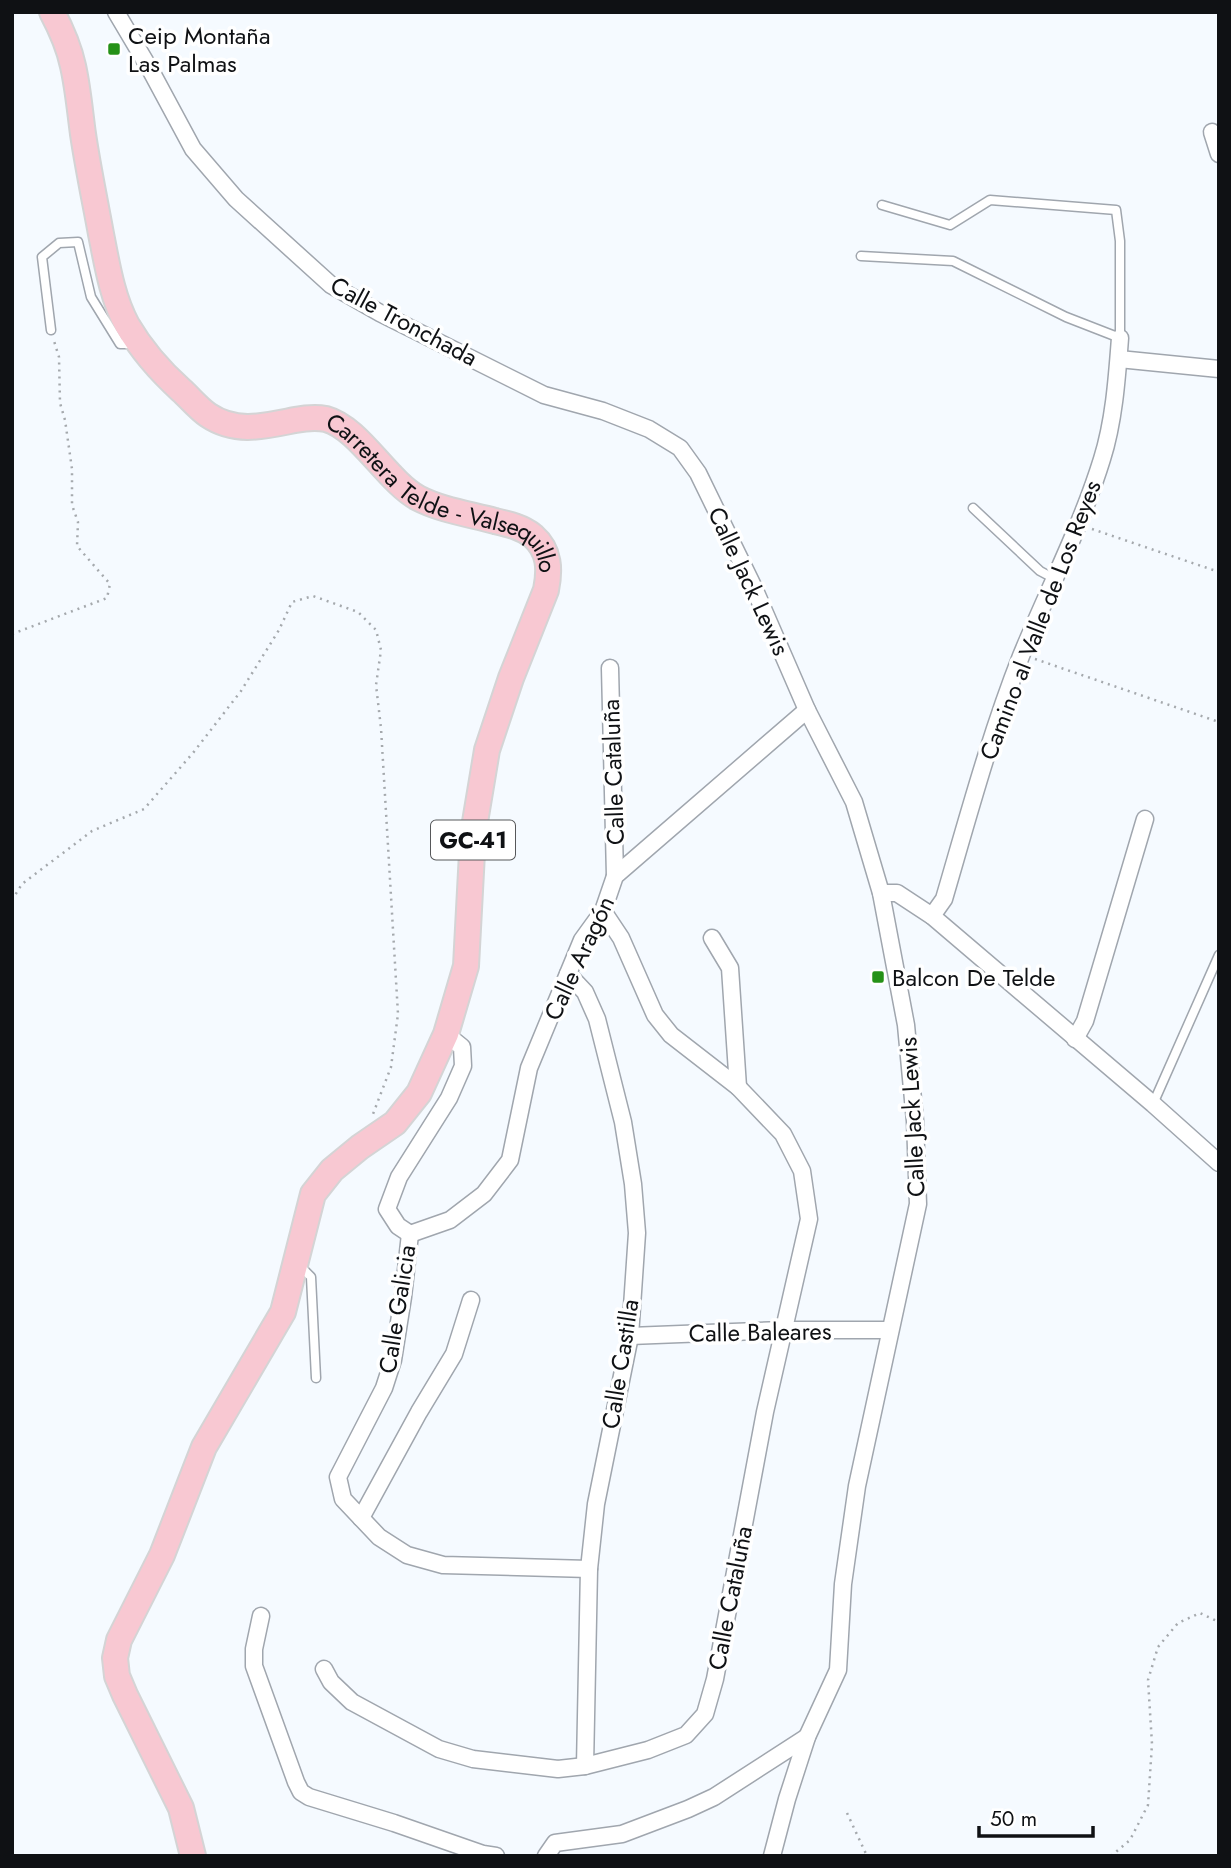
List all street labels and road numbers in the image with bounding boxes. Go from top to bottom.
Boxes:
street label: Calle Tronchada [324,267,484,375]
street label: Carretera Telde - Valsequillo [320,404,566,574]
street label: Camino al Valle de Los Reyes [970,475,1110,765]
street label: Calle Jack Lewis [699,501,799,661]
street label: Calle Cataluña [593,698,633,846]
road number: GC-41 [431,820,515,860]
street label: Calle Aragón [535,890,623,1026]
street label: Calle Jack Lewis [890,1036,934,1198]
street label: Calle Galicia [370,1242,424,1376]
street label: Calle Castilla [592,1297,648,1431]
street label: Calle Baleares [688,1313,832,1351]
street label: Calle Cataluña [699,1523,761,1673]

